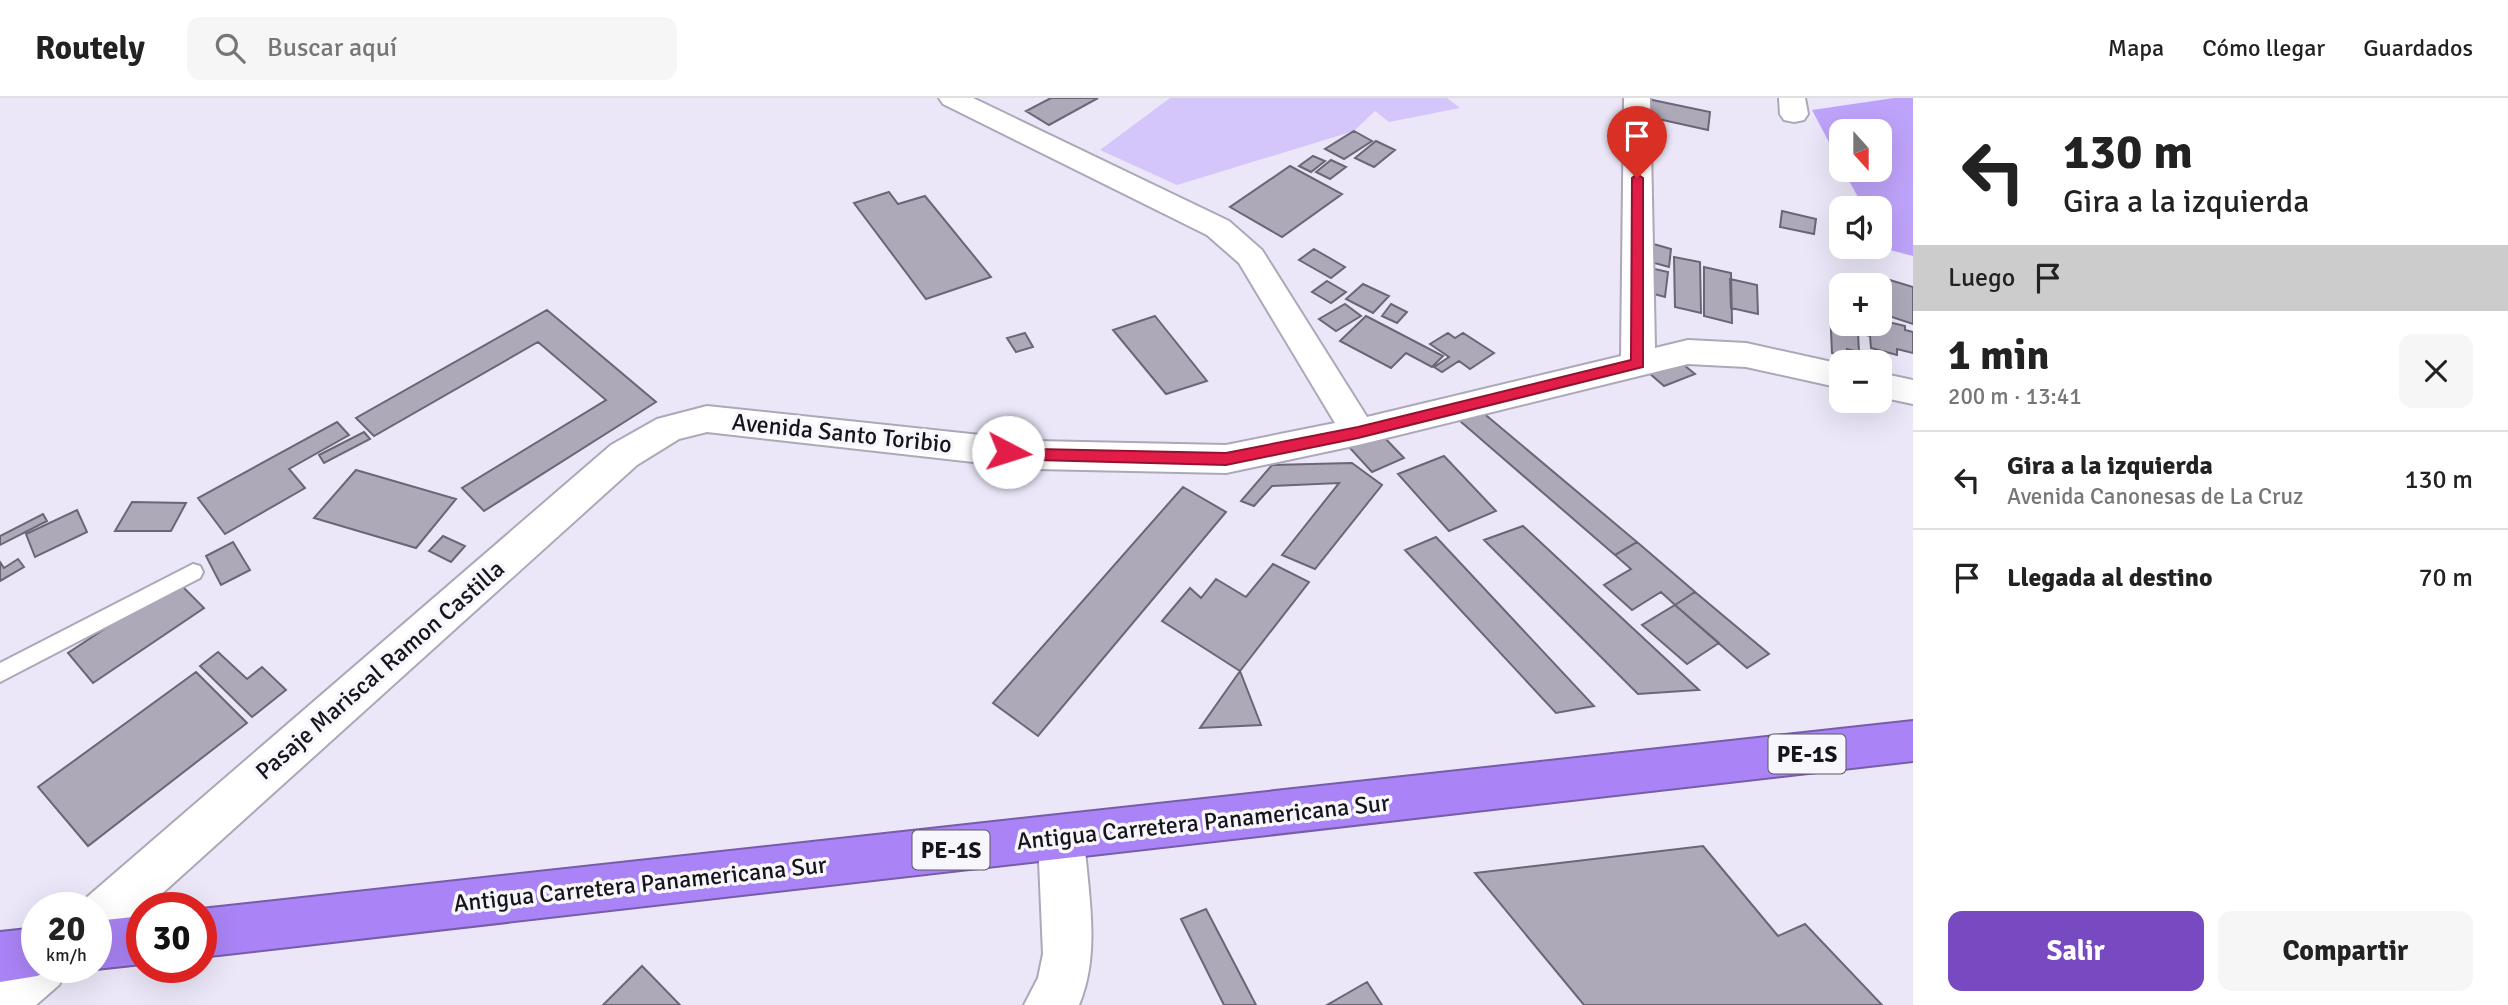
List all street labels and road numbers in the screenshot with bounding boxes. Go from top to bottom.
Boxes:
street label: Avenida Santo Toribio [731,407,953,459]
street label: Pasaje Mariscal Ramon Castilla [249,554,511,786]
road number: PE-1S [1769,734,1846,774]
street label: Antigua Carretera Panamericana Sur [1015,787,1391,857]
road number: PE-1S [912,830,990,870]
street label: Antigua Carretera Panamericana Sur [452,849,828,919]

